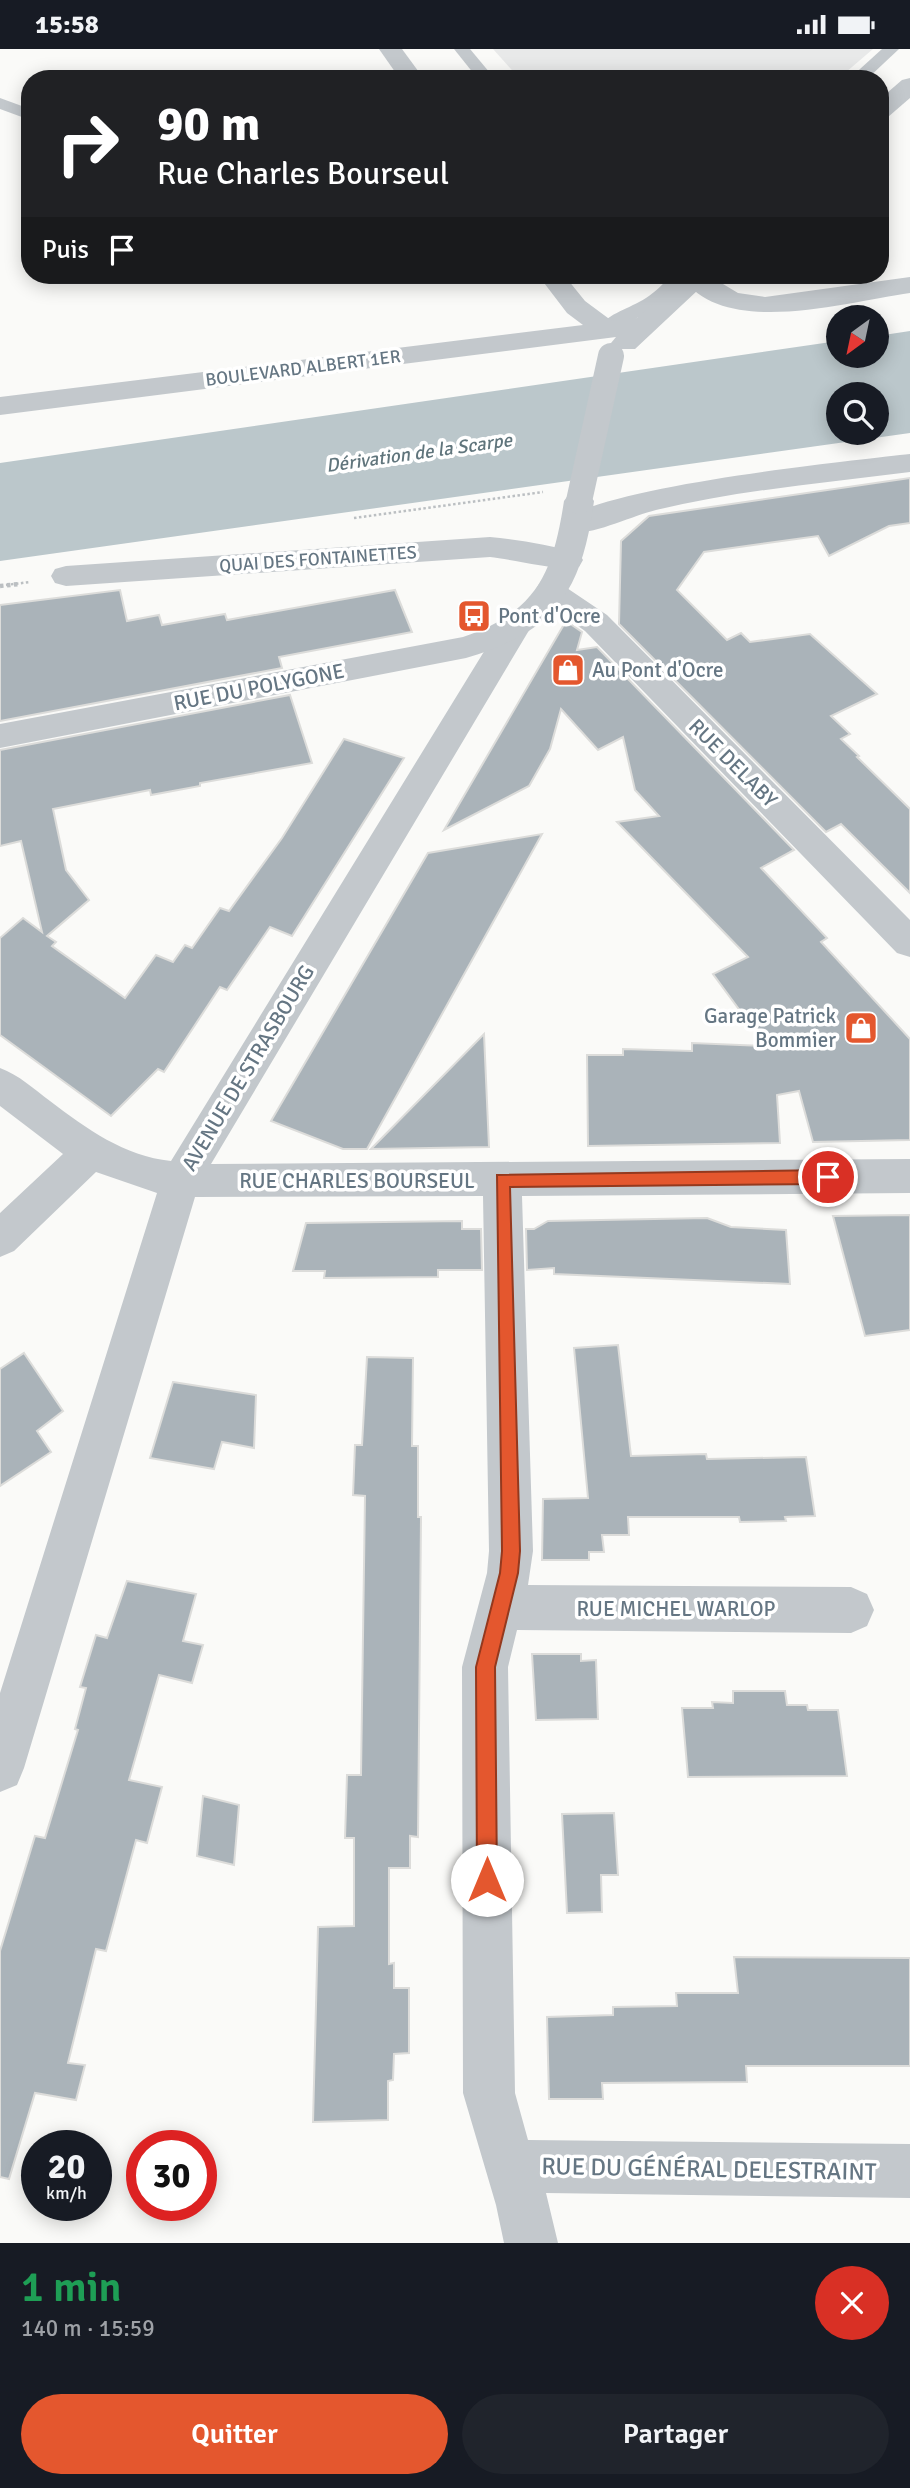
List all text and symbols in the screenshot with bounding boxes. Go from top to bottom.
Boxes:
text: 15:58 [35,9,99,41]
text: 90 m [157,94,260,154]
icon: right [42,98,133,189]
text: Rue Charles Bourseul [157,154,449,193]
icon: arrive [103,231,141,269]
text: Puis [42,234,89,266]
north arrow [826,305,889,367]
map controls [826,305,889,445]
street label: BOULEVARD ALBERT 1ER [204,345,402,391]
button: search [826,382,889,445]
water label: Dérivation de la Scarpe [325,428,515,478]
street label: QUAI DES FONTAINETTES [219,541,417,577]
bus stop icon: Pont d'Ocre [455,597,493,635]
place label: Pont d'Ocre [498,603,601,629]
shop icon: Au Pont d'Ocre [549,651,587,689]
place label: Au Pont d'Ocre [592,657,723,683]
street label: RUE DU POLYGONE [171,658,347,716]
street label: RUE DELABY [683,713,783,813]
street label: AVENUE DE STRASBOURG [176,960,320,1176]
place label: Garage Patrick Bommier [704,1003,836,1053]
shop icon: Garage Patrick Bommier [842,1009,880,1047]
pin [798,1147,858,1207]
icon: arrive [809,1158,847,1196]
street label: RUE CHARLES BOURSEUL [239,1168,475,1194]
street label: RUE MICHEL WARLOP [577,1596,776,1622]
position arrow [450,1843,524,1917]
speed limit sign: 30 [126,2130,217,2221]
text: 20 [48,2145,85,2188]
street label: RUE DU GÉNÉRAL DELESTRAINT [541,2151,877,2187]
text: km/h [46,2182,87,2204]
text: 1 min [21,2262,122,2313]
button: close [815,2266,889,2340]
text: 140 m · 15:59 [21,2314,155,2343]
button: Quitter [21,2394,448,2474]
button: Partager [462,2394,889,2474]

